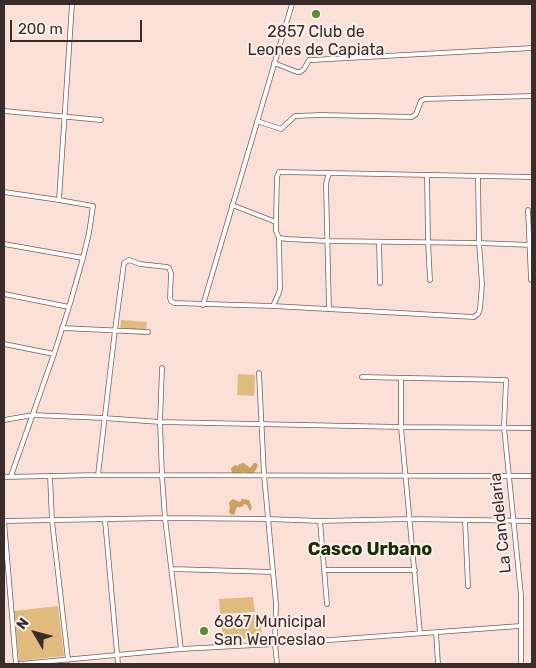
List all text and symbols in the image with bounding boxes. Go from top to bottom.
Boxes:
marker: 2857 Club de Leones de Capiata [310,8,322,20]
scale bar [12,10,145,42]
text: 200 m [18,20,63,38]
place label: 2857 Club de Leones de Capiata [248,22,384,60]
street label: La Candelaria [486,472,516,574]
district label: Casco Urbano [308,539,432,561]
north arrow [10,608,60,658]
place label: 6867 Municipal San Wenceslao [214,612,326,650]
text: N [13,615,32,633]
marker: 6867 Municipal San Wenceslao [198,625,210,637]

